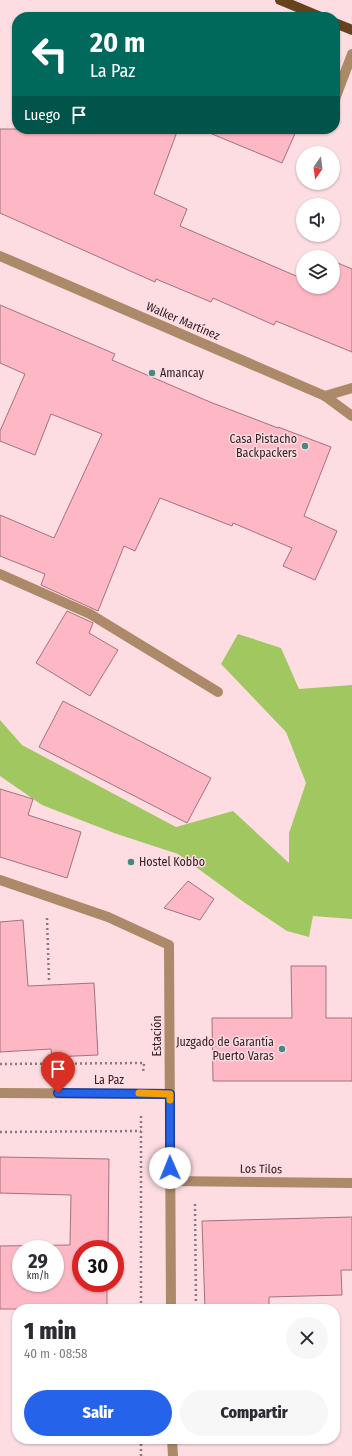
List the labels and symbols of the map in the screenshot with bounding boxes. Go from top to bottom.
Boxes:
north arrow [296,146,340,190]
street label: Walker Martínez [144,299,222,343]
place label: Amancay [160,366,204,380]
marker: Amancay [147,368,157,378]
place label: Casa Pistacho Backpackers [230,432,297,460]
marker: Casa Pistacho Backpackers [300,441,310,451]
place label: Hostel Kobbo [139,855,205,869]
marker: Hostel Kobbo [126,857,136,867]
street label: Estación [150,1015,164,1057]
place label: Juzgado de Garantía Puerto Varas [176,1035,274,1063]
marker: Juzgado de Garantía Puerto Varas [277,1044,287,1054]
pin [41,1052,75,1093]
street label: La Paz [94,1073,124,1087]
position arrow [149,1147,191,1189]
street label: Los Tilos [240,1162,282,1176]
speed limit sign: 30 [72,1240,124,1292]

